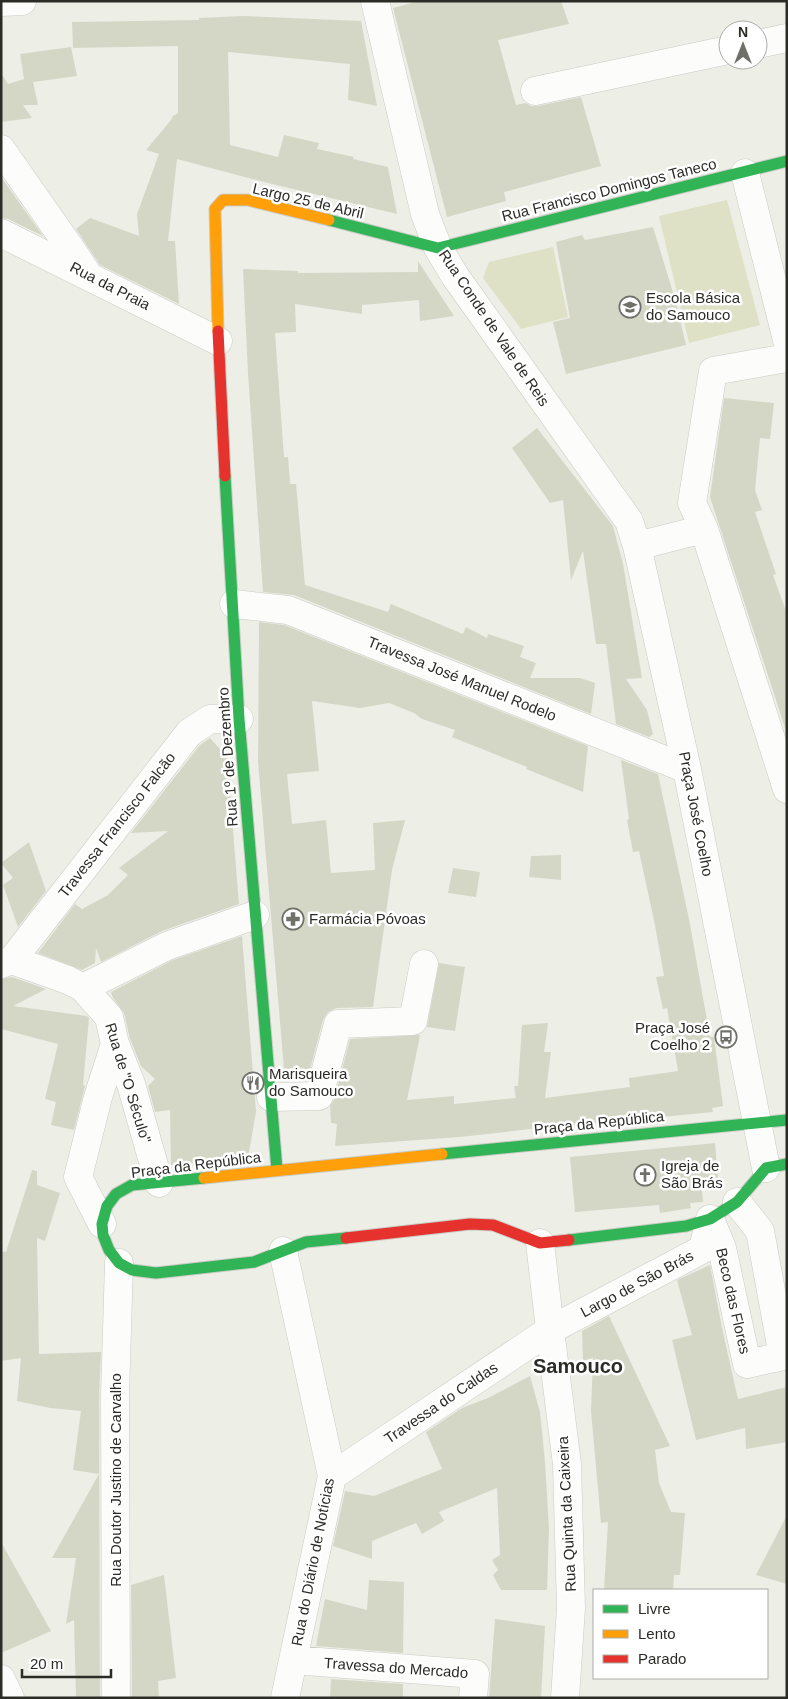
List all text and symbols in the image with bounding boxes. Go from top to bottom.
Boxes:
north arrow [718,20,768,70]
text: N [738,24,748,40]
street label: Rua Francisco Domingos Taneco [500,155,718,224]
street label: Largo 25 de Abril [251,179,365,222]
street label: Rua Conde de Vale de Reis [436,246,553,409]
street label: Rua da Praia [67,258,154,313]
place label: Escola Básica do Samouco [646,289,741,323]
school or university icon: Escola Básica do Samouco [618,295,642,319]
street label: Travessa José Manuel Rodelo [365,633,559,724]
street label: Rua 1º de Dezembro [214,687,241,827]
street label: Travessa Francisco Falcão [55,749,179,901]
street label: Praça José Coelho [676,750,717,878]
pharmacy icon: Farmácia Póvoas [281,907,305,931]
place label: Farmácia Póvoas [309,910,426,927]
place label: Praça José Coelho 2 [635,1019,710,1053]
street label: Rua de "O Século" [102,1021,155,1145]
bus stop icon: Praça José Coelho 2 [714,1025,738,1049]
place label: Marisqueira do Samouco [269,1065,353,1099]
restaurant icon: Marisqueira do Samouco [241,1071,265,1095]
street label: Praça da República [533,1107,666,1138]
street label: Praça da República [130,1148,263,1181]
place label: Igreja de São Brás [661,1157,723,1191]
church icon: Igreja de São Brás [633,1163,657,1187]
street label: Beco das Flores [713,1246,754,1356]
street label: Largo de São Brás [578,1247,696,1320]
district label: Samouco [533,1355,623,1377]
street label: Travessa do Caldas [381,1358,501,1447]
street label: Rua Doutor Justino de Carvalho [107,1373,124,1587]
street label: Rua Quinta da Caixeira [554,1435,579,1592]
street label: Rua do Diário de Notícias [288,1476,337,1647]
legend [593,1589,768,1679]
text: Livre [638,1600,671,1617]
text: Lento [638,1625,676,1642]
scale bar [22,1646,111,1678]
text: Parado [638,1650,686,1667]
street label: Travessa do Mercado [323,1654,469,1681]
text: 20 m [30,1655,63,1672]

